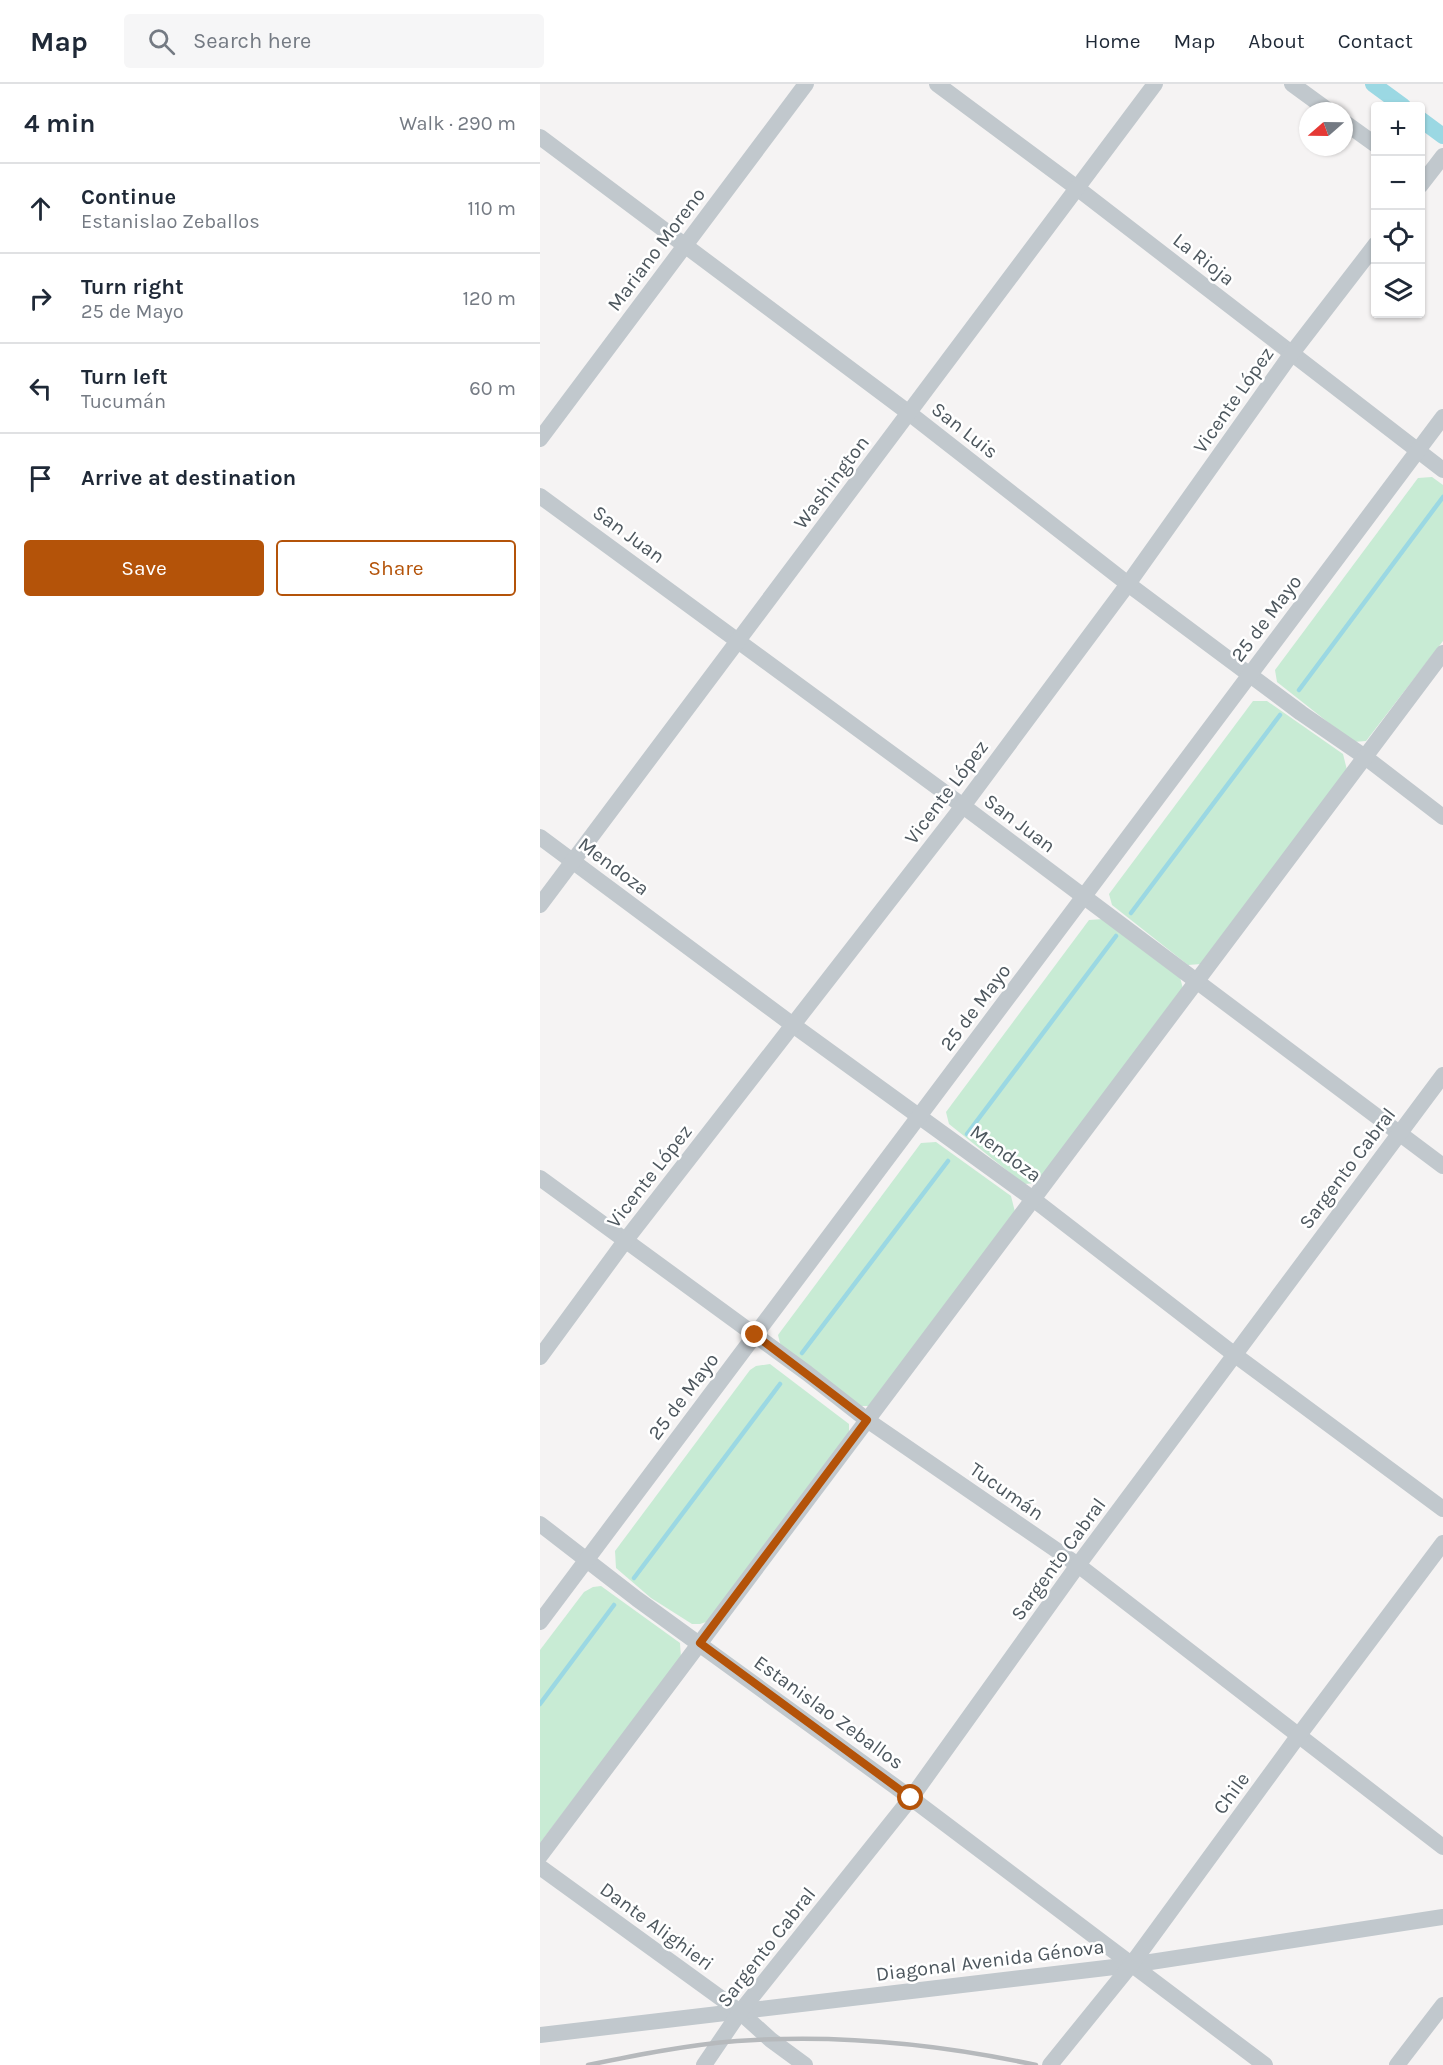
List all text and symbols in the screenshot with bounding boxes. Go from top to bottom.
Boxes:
search box [124,14,544,68]
text: Map [30,25,88,58]
icon: search [145,25,178,58]
text: Search here [193,28,311,54]
text: Home [1085,29,1141,53]
text: Map [1174,29,1215,53]
text: About [1248,29,1305,53]
text: Contact [1338,29,1413,53]
north arrow [1299,102,1353,156]
map controls [1371,102,1425,318]
button: + [1371,102,1425,156]
text: 4 min [24,108,95,139]
text: Walk · 290 m [399,112,516,135]
button: − [1371,156,1425,210]
street label: Mariano Moreno [603,183,710,315]
text: Continue [81,184,176,210]
icon: ahead [24,192,57,225]
text: 110 m [467,197,516,220]
text: Estanislao Zeballos [81,210,260,233]
button: locate [1371,210,1425,264]
street label: La Rioja [1168,228,1239,290]
button: layers [1371,264,1425,318]
text: Turn right [81,274,184,300]
icon: right [24,282,57,315]
text: 120 m [462,287,516,310]
text: 25 de Mayo [81,300,184,323]
street label: Vicente López [1188,343,1278,458]
text: Turn left [81,364,168,390]
icon: left [24,372,57,405]
text: 60 m [469,377,516,400]
text: Tucumán [81,390,166,413]
street label: San Luis [927,397,1002,463]
street label: Washington [789,431,874,533]
icon: arrive [24,462,57,495]
text: Arrive at destination [81,465,296,491]
street label: San Juan [588,501,669,568]
button: Save [24,540,264,596]
button: Share [276,540,516,596]
street label: 25 de Mayo [1226,570,1306,666]
street label: Vicente López [900,736,993,849]
street label: San Juan [980,789,1060,858]
street label: Mendoza [574,832,654,900]
street label: 25 de Mayo [935,959,1015,1055]
street label: Sargento Cabral [1294,1103,1400,1233]
street label: Vicente López [602,1120,697,1232]
street label: Mendoza [966,1120,1046,1187]
route end [741,1321,767,1347]
street label: 25 de Mayo [643,1348,723,1444]
street label: Tucumán [965,1458,1048,1525]
street label: Sargento Cabral [1006,1494,1111,1625]
street label: Estanislao Zeballos [750,1651,908,1774]
street label: Chile [1209,1768,1254,1819]
route start [897,1784,923,1810]
street label: Dante Alighieri [595,1878,718,1975]
street label: Sargento Cabral [712,1883,820,2012]
street label: Diagonal Avenida Génova [874,1935,1106,1986]

